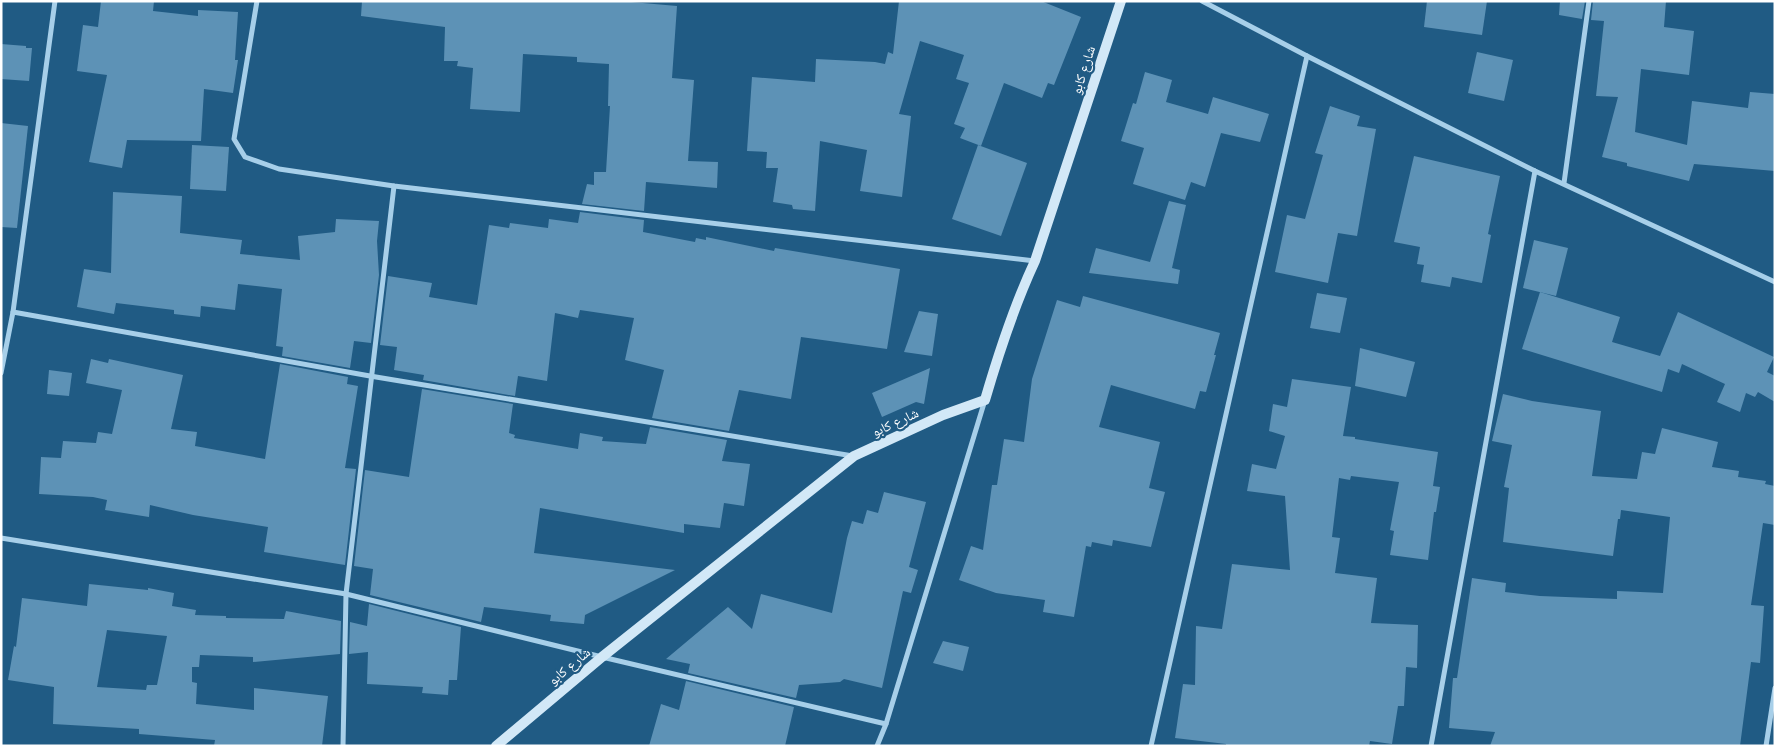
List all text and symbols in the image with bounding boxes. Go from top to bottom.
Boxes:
street label: شارع كابو [1068,44,1100,97]
street label: شارع كابو [869,404,922,442]
street label: شارع كابو [545,644,595,690]

